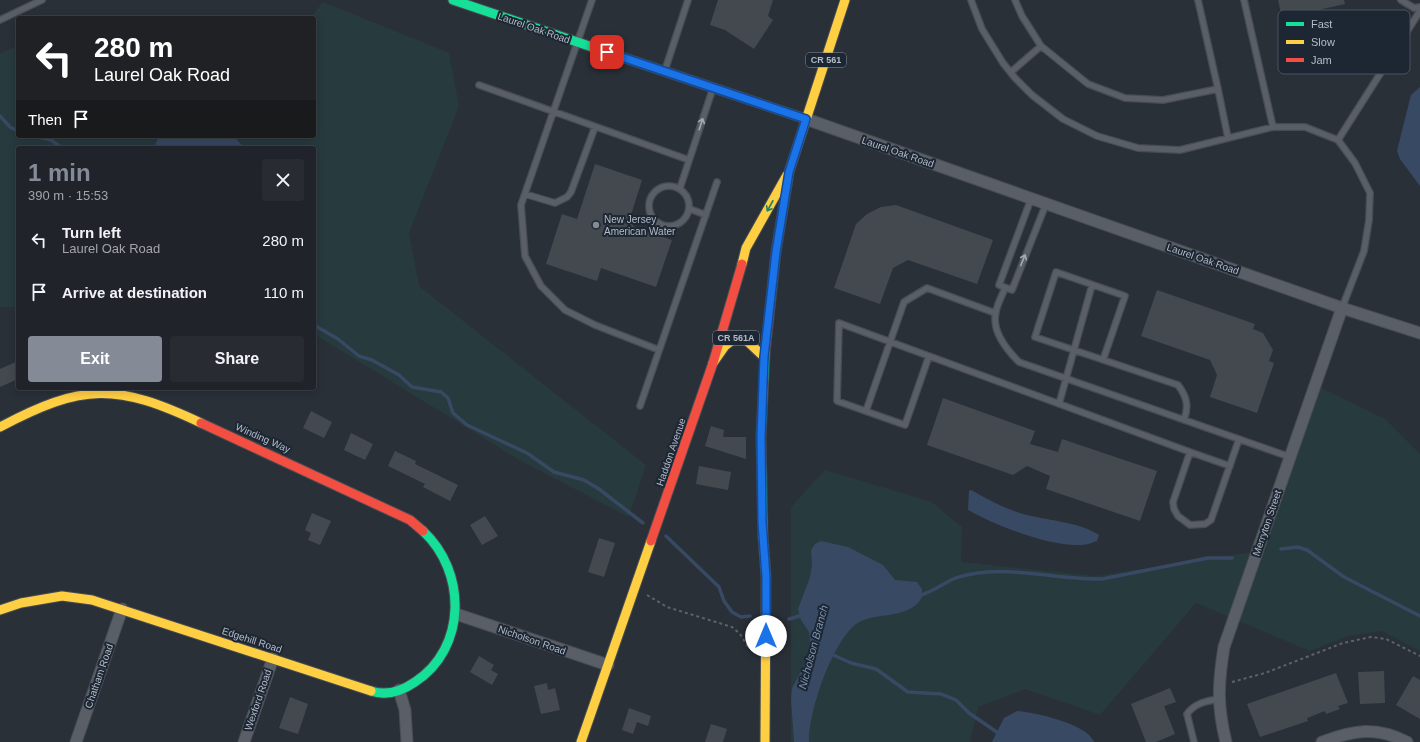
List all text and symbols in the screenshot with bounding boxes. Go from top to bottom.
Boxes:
street label: Laurel Oak Road [496,10,572,46]
legend [1278,10,1410,74]
text: Fast [1311,18,1332,30]
icon: left [28,32,80,84]
text: 280 m [94,32,173,63]
pin [590,35,624,69]
text: Slow [1311,36,1335,48]
icon: arrive [596,41,618,63]
road number: CR 561 [806,53,846,67]
text: Jam [1311,54,1332,66]
text: Laurel Oak Road [94,65,230,85]
icon: arrive [70,108,92,130]
text: Then [28,111,62,128]
one-way arrow [698,118,705,131]
street label: Laurel Oak Road [860,134,936,170]
text: 1 min [28,159,91,186]
button: close [262,159,304,201]
text: 390 m · 15:53 [28,188,108,203]
one-way arrow [765,200,773,212]
place label: New Jersey American Water [604,214,676,237]
marker: New Jersey American Water [591,220,601,230]
text: Turn left [62,224,121,241]
icon: left [28,229,50,251]
text: 280 m [262,232,304,249]
text: Laurel Oak Road [62,241,160,256]
street label: Laurel Oak Road [1165,241,1241,277]
one-way arrow [1020,255,1028,267]
icon: arrive [28,281,50,303]
text: Arrive at destination [62,284,207,301]
text: 110 m [263,284,304,301]
road number: CR 561A [713,331,759,345]
button: Exit [28,336,162,382]
button: Share [170,336,304,382]
street label: Haddon Avenue [654,416,688,487]
street label: Winding Way [234,421,292,455]
street label: Merryton Street [1251,488,1283,557]
water label: Nicholson Branch [796,604,830,690]
position arrow [745,615,787,657]
street label: Nicholson Road [497,623,567,657]
street label: Edgehill Road [221,625,283,655]
street label: Chatham Road [83,642,115,710]
street label: Wexford Road [242,668,274,732]

